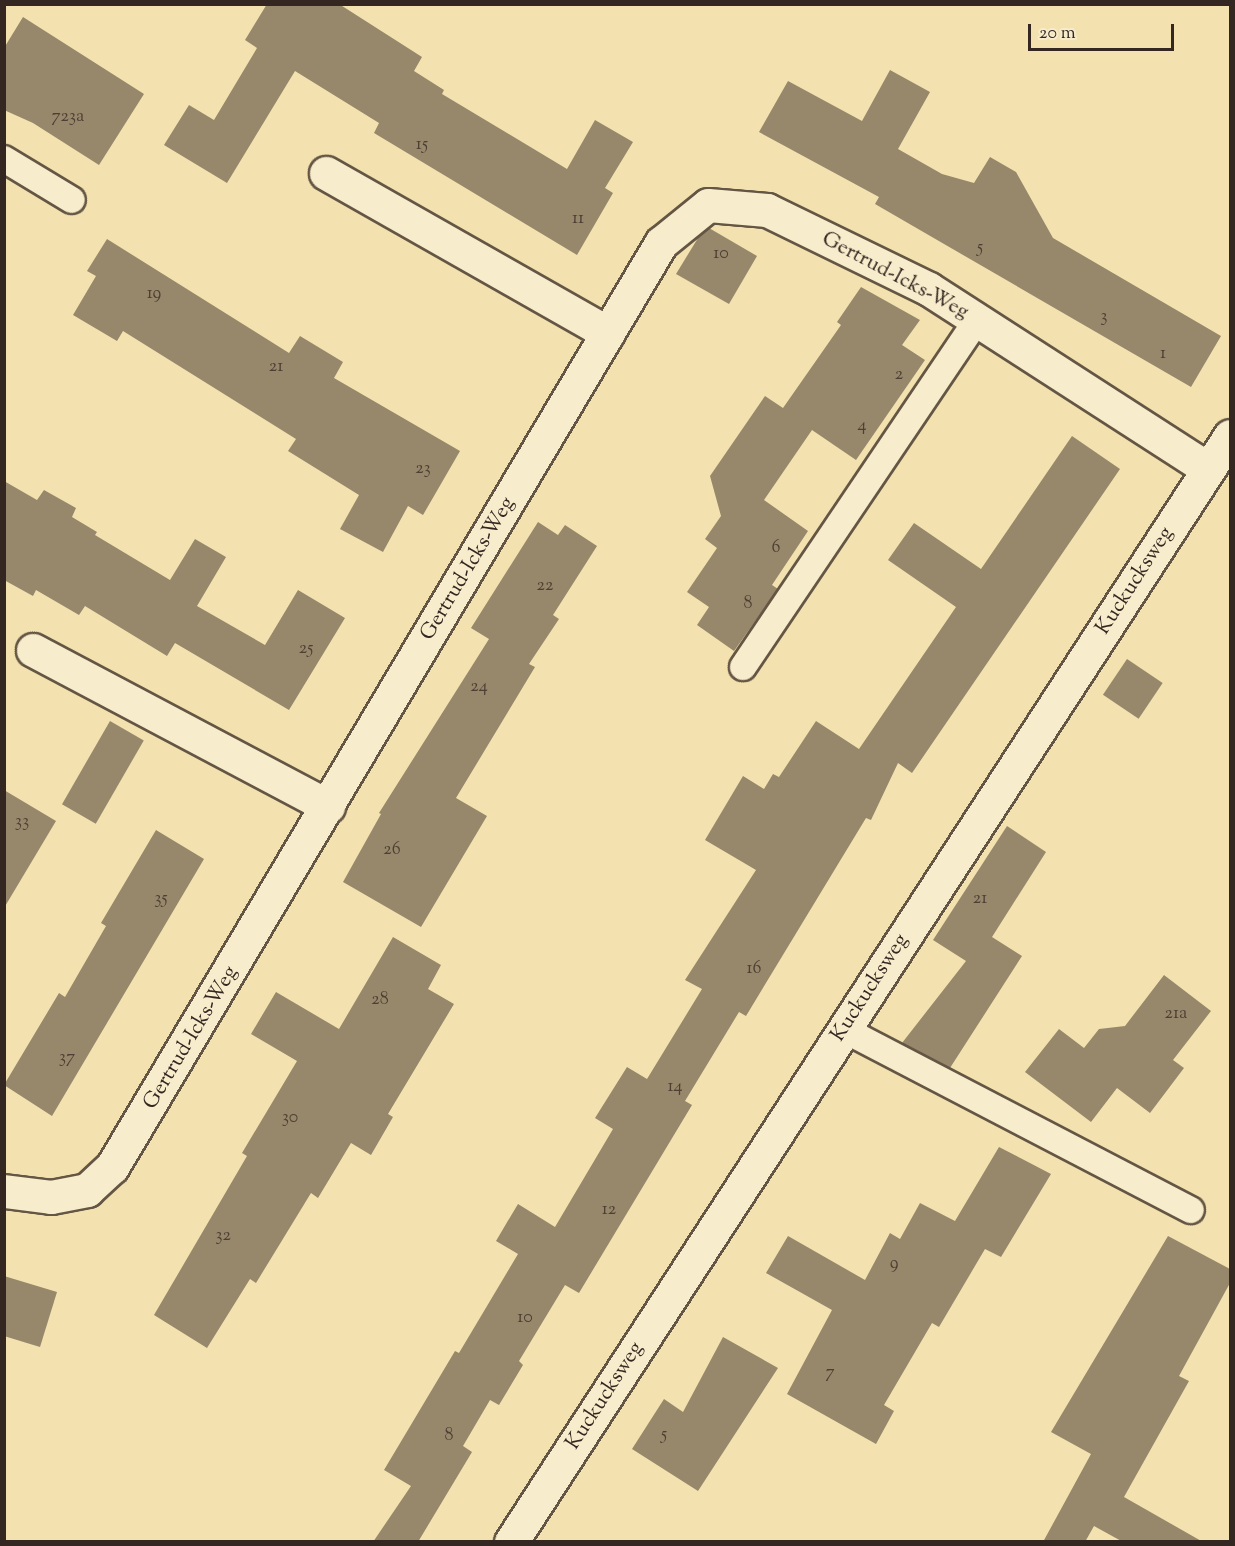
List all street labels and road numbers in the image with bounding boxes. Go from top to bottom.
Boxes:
street label: Gertrud-Icks-Weg [817,227,973,325]
street label: Gertrud-Icks-Weg [415,493,521,645]
street label: Kuckucksweg [1091,522,1179,640]
street label: Kuckucksweg [826,929,914,1047]
street label: Gertrud-Icks-Weg [138,962,244,1114]
street label: Kuckucksweg [561,1337,649,1455]

